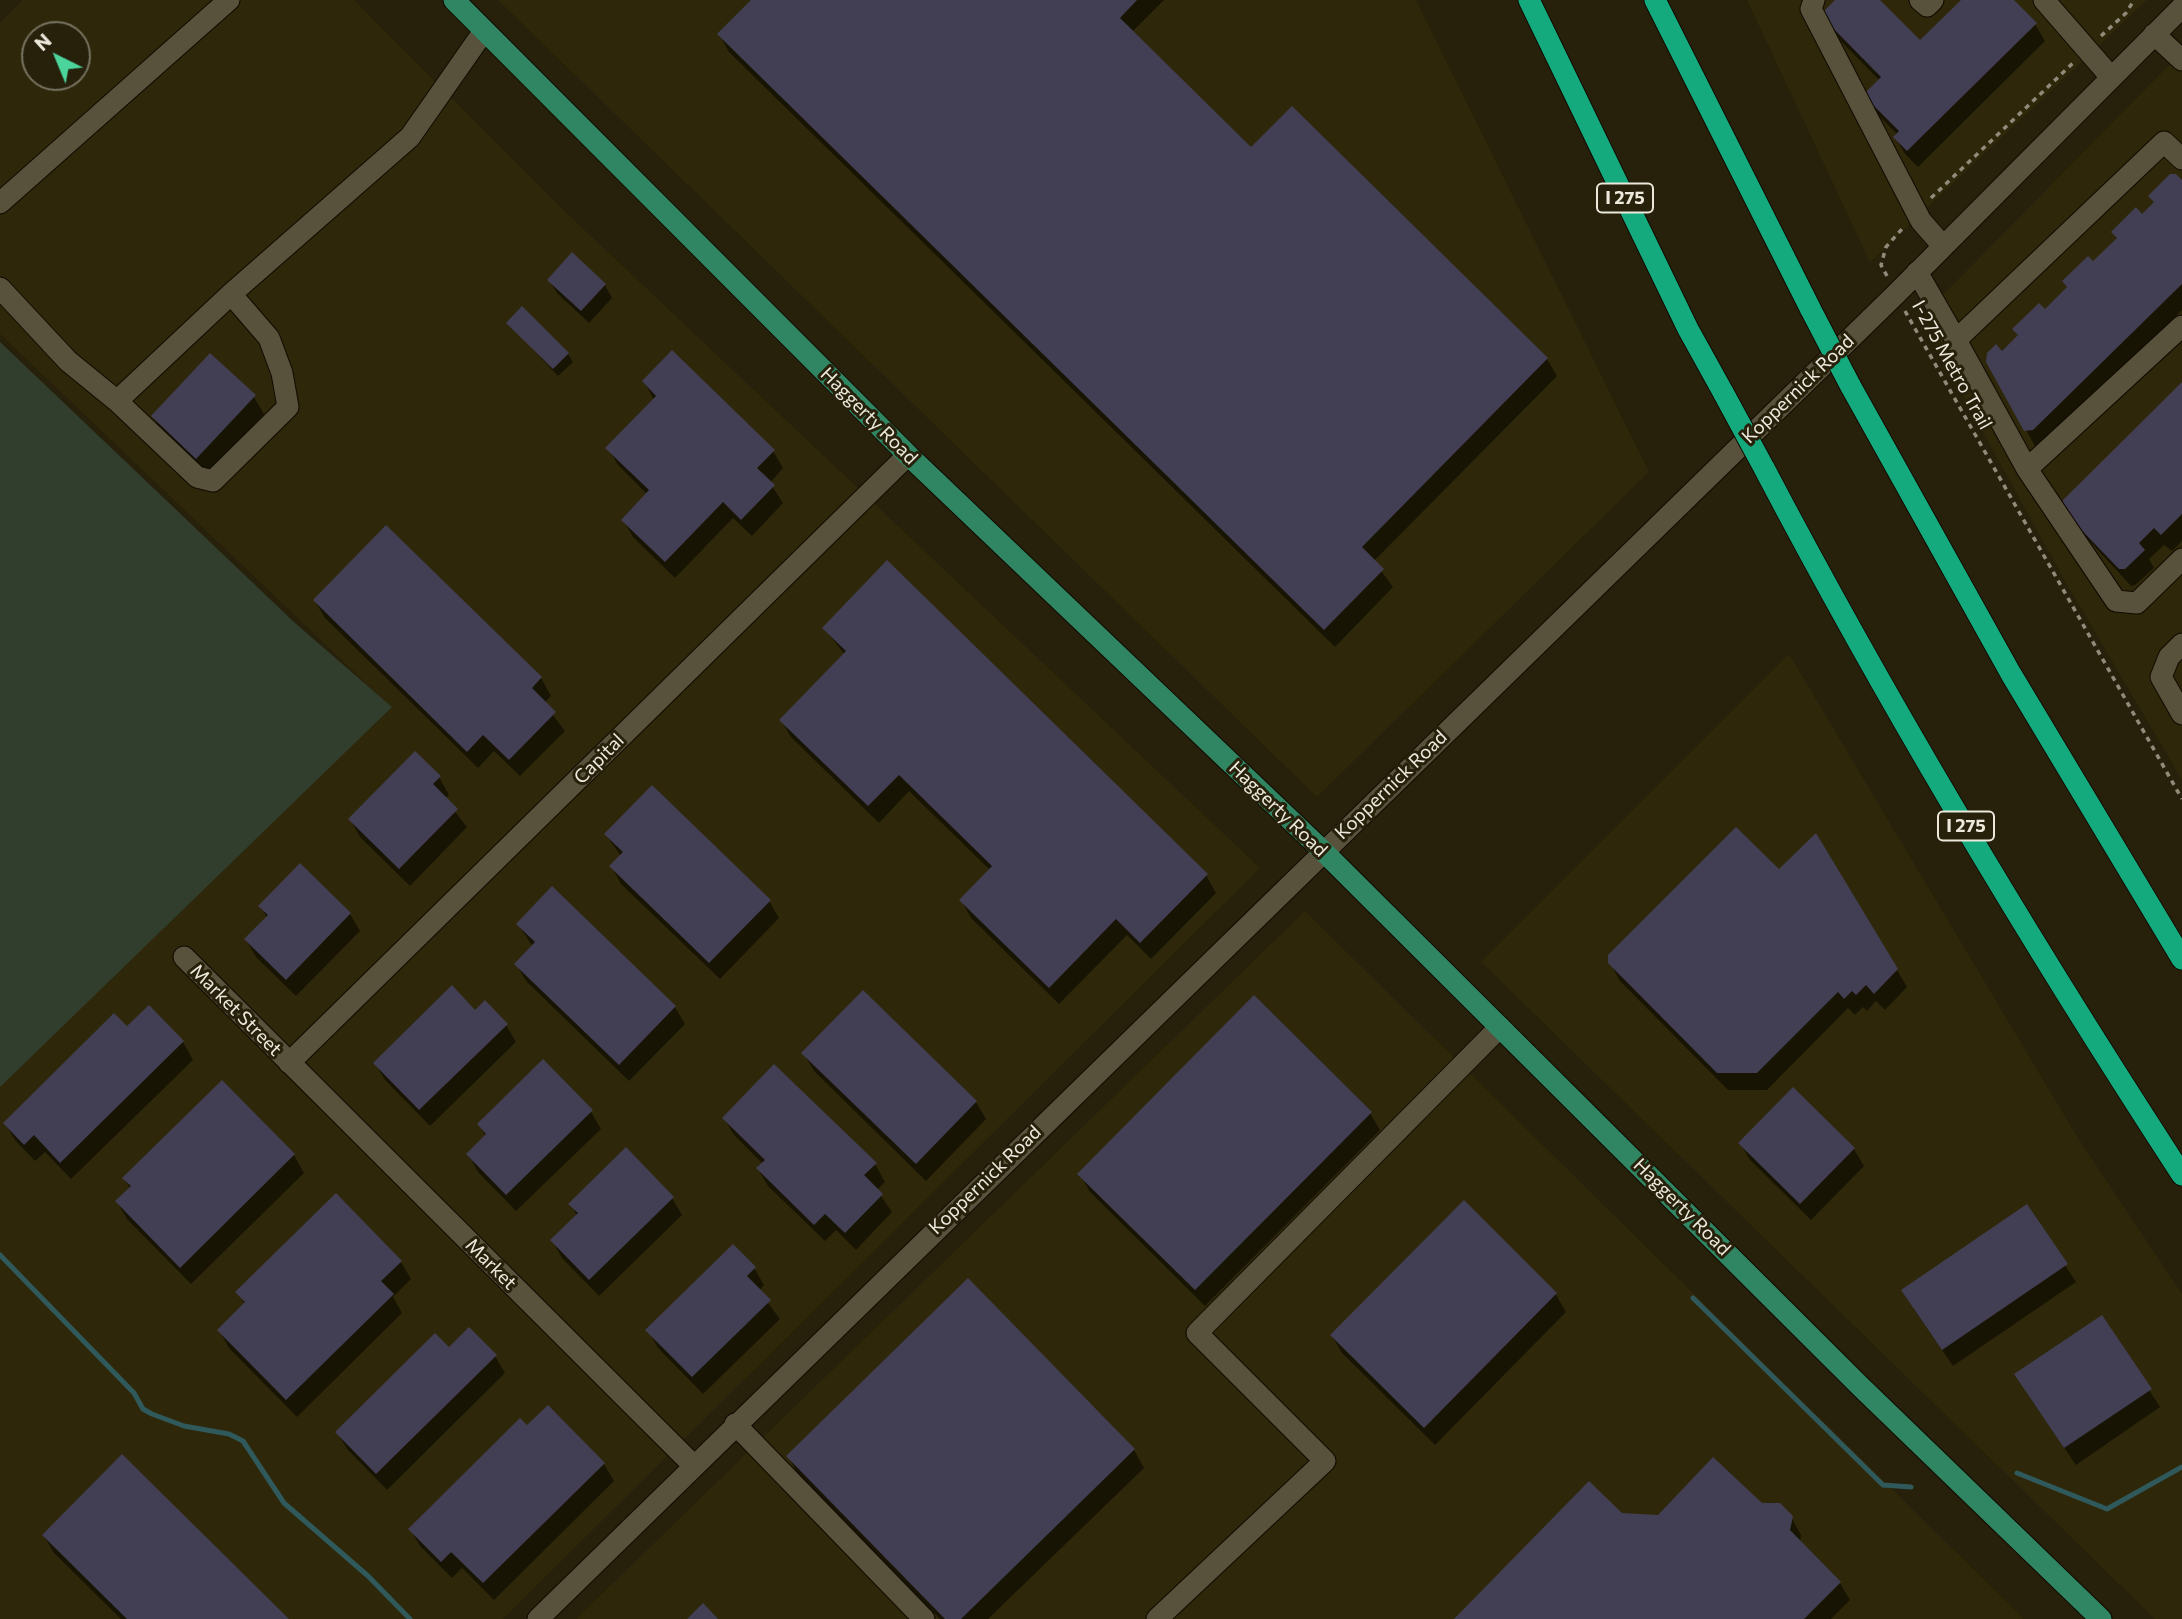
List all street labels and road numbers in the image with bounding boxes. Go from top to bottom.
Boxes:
road number: I 275 [1597,183,1653,212]
street label: I-275 Metro Trail [1907,296,1997,434]
street label: Koppernick Road [1737,330,1859,448]
street label: Haggerty Road [816,363,922,469]
street label: Koppernick Road [1330,726,1452,844]
street label: Capital [569,729,629,789]
street label: Haggerty Road [1224,756,1332,862]
road number: I 275 [1938,812,1994,840]
street label: Market Street [185,959,287,1061]
street label: Koppernick Road [924,1121,1046,1239]
street label: Haggerty Road [1629,1154,1735,1260]
street label: Market [461,1234,521,1294]

